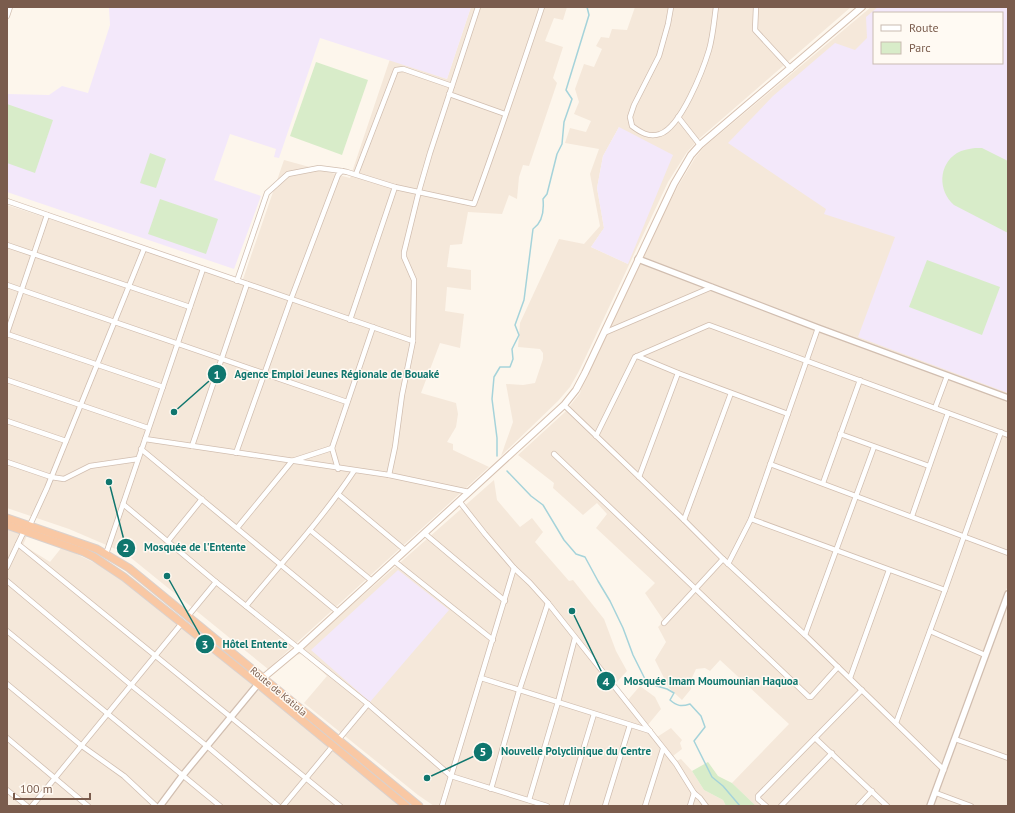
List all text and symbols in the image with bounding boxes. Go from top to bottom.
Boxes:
legend [873,12,1003,64]
text: Route [909,20,939,35]
text: Parc [909,40,931,55]
callout: Agence Emploi Jeunes Régionale de Bouaké [207,363,448,386]
text: 1 [214,367,220,382]
text: Agence Emploi Jeunes Régionale de Bouaké [235,367,440,381]
callout: Mosquée de l'Entente [116,536,254,559]
text: 2 [123,540,129,555]
text: Mosquée de l'Entente [144,540,246,554]
callout: Hôtel Entente [195,633,296,656]
text: 3 [202,637,208,652]
text: Hôtel Entente [223,637,288,651]
street label: Route de Katiola [248,664,310,719]
callout: Mosquée Imam Moumounian Haquoa [596,670,806,693]
text: 4 [603,674,610,689]
text: Mosquée Imam Moumounian Haquoa [624,674,798,688]
callout: Nouvelle Polyclinique du Centre [473,740,659,763]
text: 5 [480,744,486,759]
text: Nouvelle Polyclinique du Centre [501,744,651,758]
scale bar [14,775,90,801]
text: 100 m [20,781,53,796]

